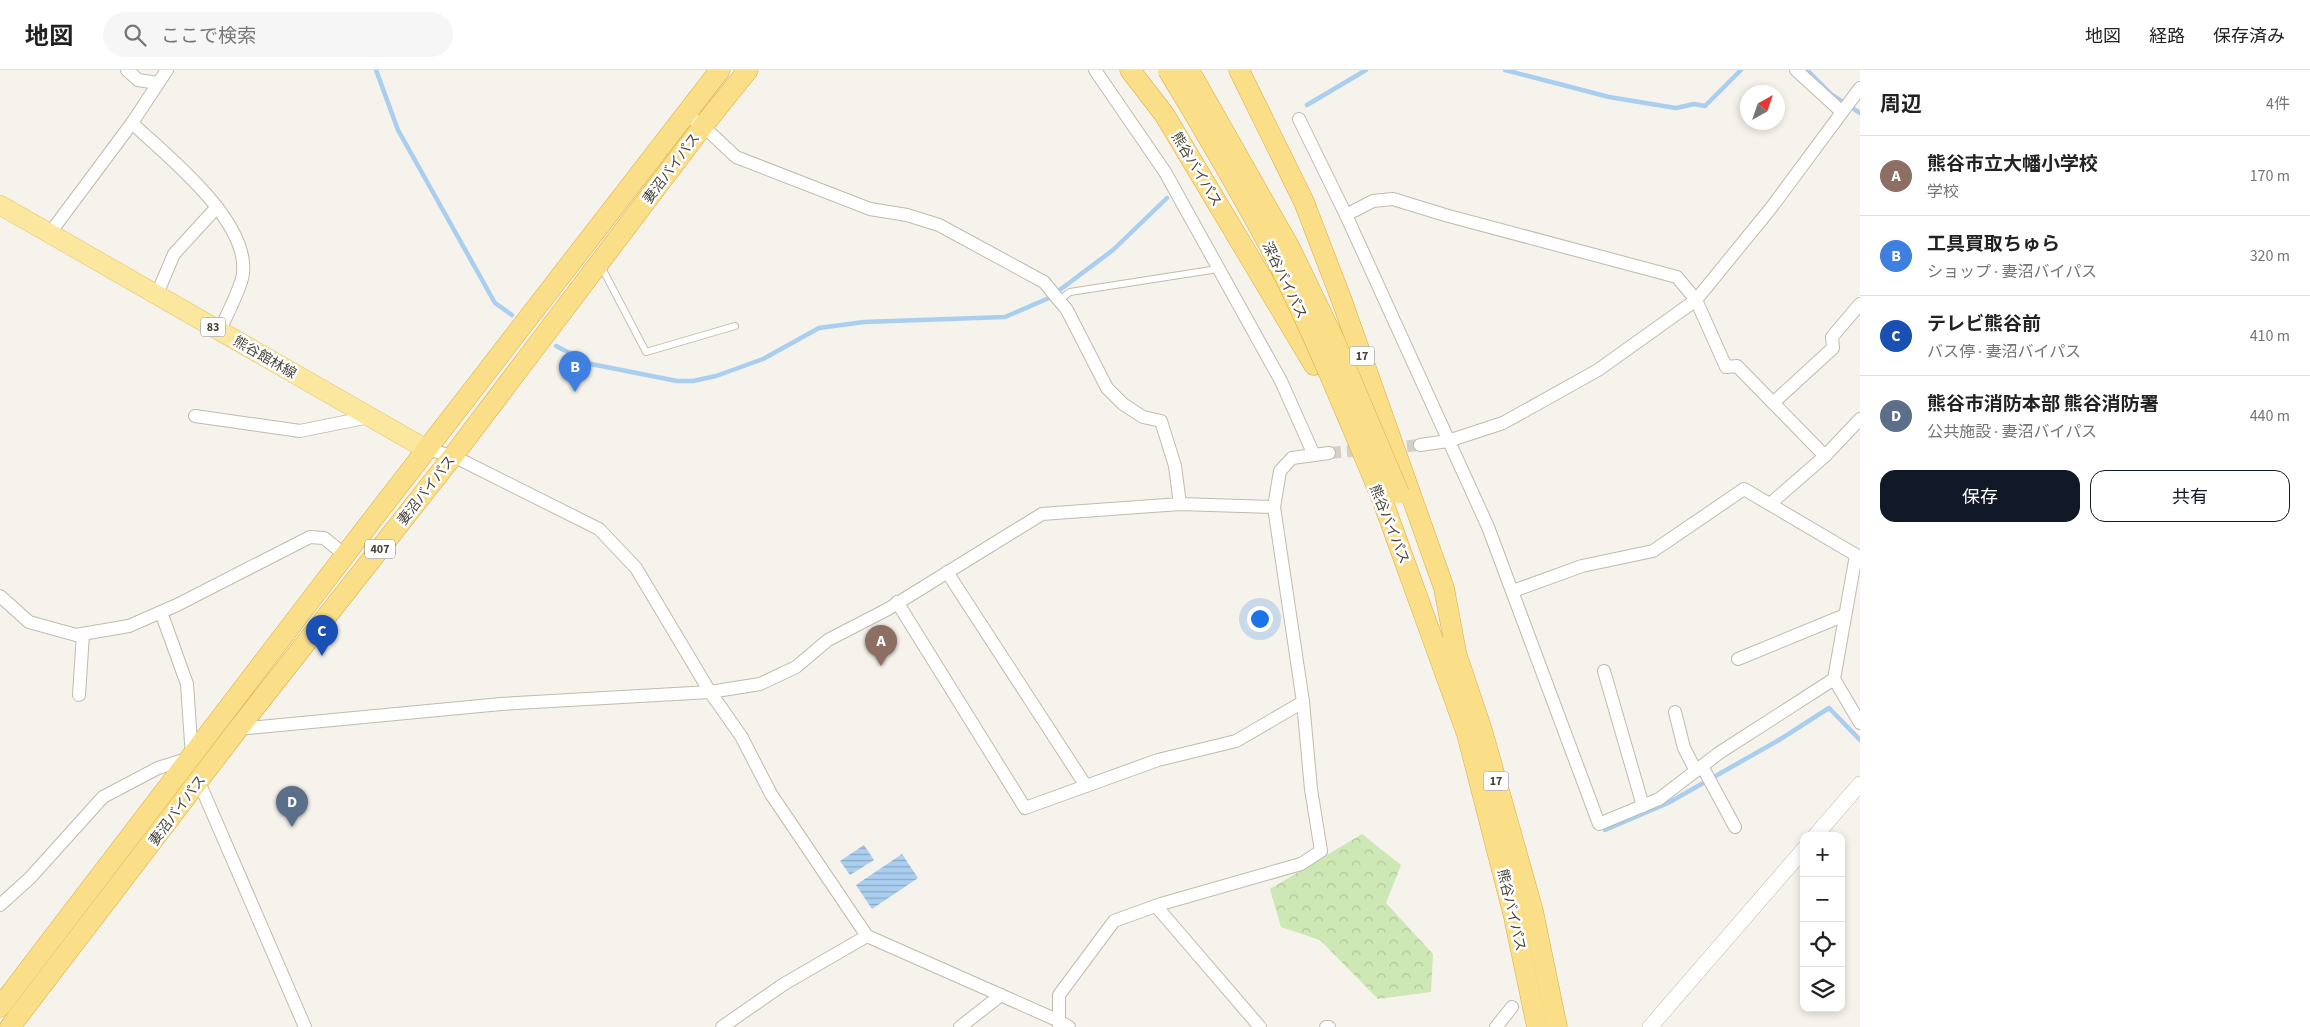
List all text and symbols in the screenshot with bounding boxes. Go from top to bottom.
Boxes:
search box [103,12,453,57]
text: 地図 [25,19,73,54]
icon: search [121,21,149,49]
text: ここで検索 [161,23,256,50]
text: 地図 [2085,24,2121,49]
text: 経路 [2149,24,2185,49]
text: 保存済み [2213,24,2285,49]
north arrow [1740,85,1785,130]
text: 周辺 [1880,89,1922,119]
text: 4件 [2266,93,2290,115]
street label: 熊谷バイパス [1166,128,1226,211]
street label: 妻沼バイパス [639,129,705,208]
text: 熊谷市立大幡小学校 [1927,151,2098,178]
text: A [1891,165,1901,187]
text: 170 m [2250,165,2290,187]
text: 学校 [1927,181,1959,203]
text: 工具買取ちゅら [1927,231,2060,258]
street label: 深谷バイパス [1257,238,1311,322]
text: B [1891,245,1901,267]
text: 320 m [2250,245,2290,267]
text: ショップ · 妻沼バイパス [1927,261,2097,283]
text: テレビ熊谷前 [1927,311,2041,338]
road number: 83 [200,318,226,336]
text: C [1891,325,1901,347]
text: 410 m [2250,325,2290,347]
street label: 熊谷館林線 [229,332,300,384]
text: バス停 · 妻沼バイパス [1927,341,2081,363]
road number: 17 [1350,346,1374,366]
pin: B [559,351,591,392]
text: 熊谷市消防本部 熊谷消防署 [1927,391,2159,418]
text: D [1891,405,1901,427]
text: 440 m [2250,405,2290,427]
text: 公共施設 · 妻沼バイパス [1927,421,2097,443]
street label: 妻沼バイパス [393,451,460,530]
button: 保存 [1880,470,2080,522]
button: 共有 [2090,470,2290,522]
street label: 熊谷バイパス [1364,482,1414,567]
road number: 407 [365,539,395,558]
your location [1247,606,1273,632]
pin: C [306,615,338,656]
pin: A [865,625,897,666]
street label: 妻沼バイパス [145,771,211,850]
road number: 17 [1484,771,1508,790]
pin: D [276,786,308,827]
map controls [1800,832,1845,1012]
button: + [1800,832,1845,877]
street label: 熊谷バイパス [1492,867,1530,953]
button: − [1800,877,1845,922]
button: locate [1800,922,1845,967]
button: layers [1800,967,1845,1012]

